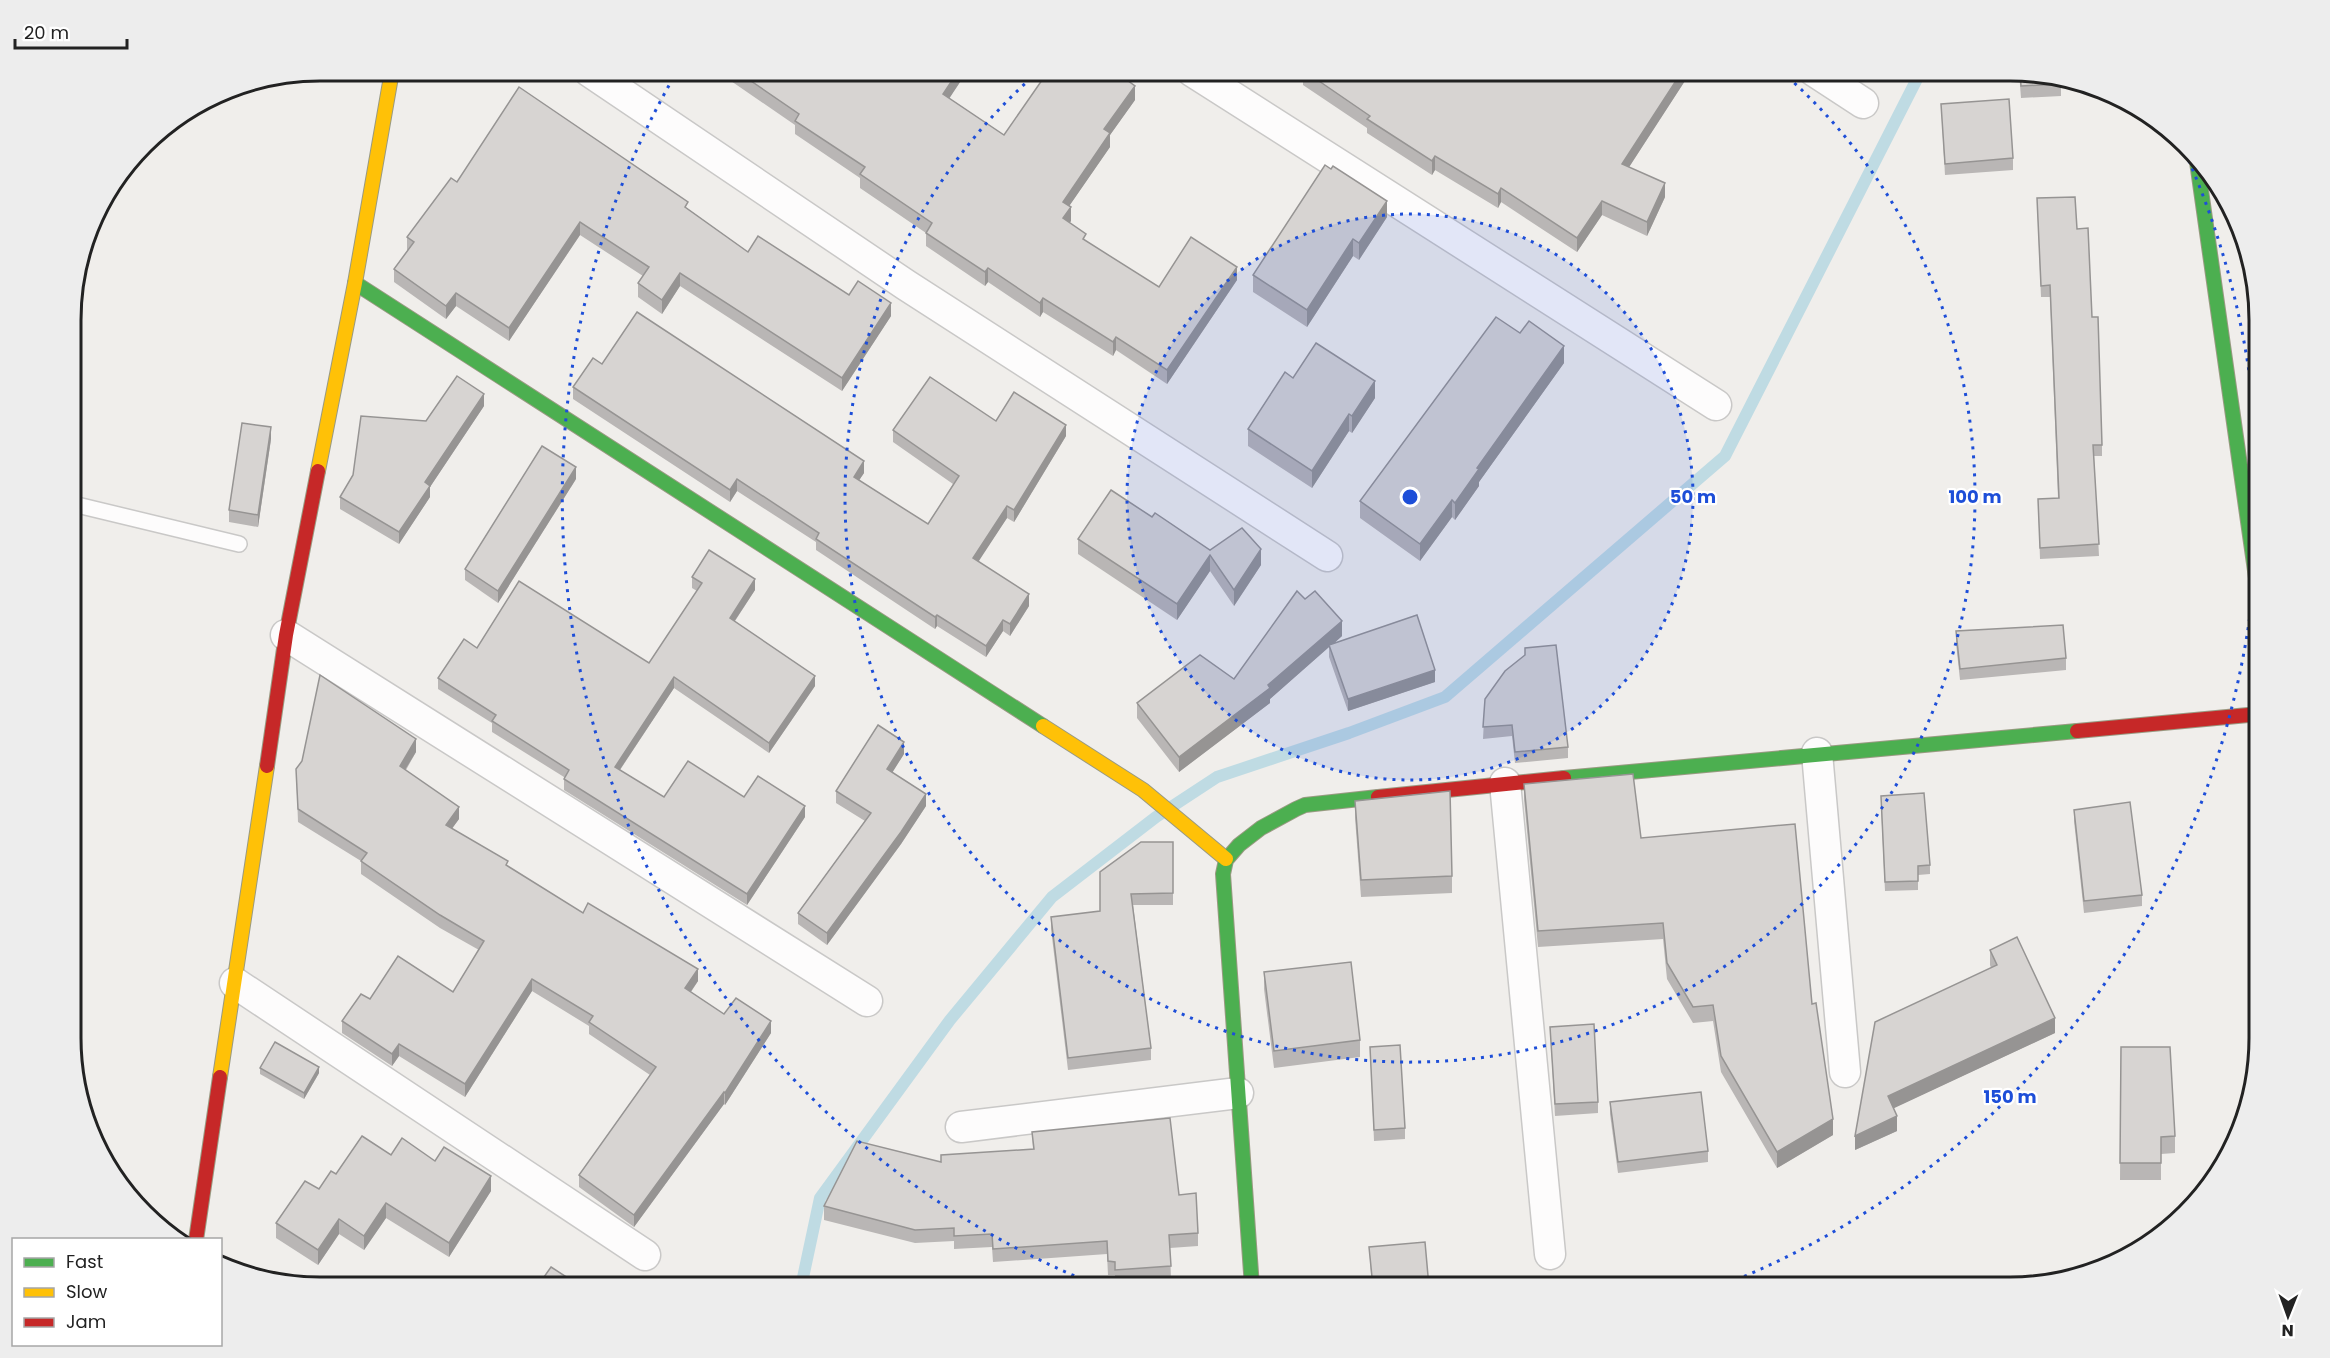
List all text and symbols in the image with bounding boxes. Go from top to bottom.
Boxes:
scale bar [15,12,128,50]
text: 20 m [24,20,69,45]
text: 50 m [1670,484,1716,509]
text: 100 m [1948,484,2002,509]
centre of rings [1400,487,1420,507]
text: 150 m [1983,1084,2037,1109]
legend [12,1238,222,1346]
text: Fast [66,1249,103,1274]
text: Slow [66,1279,108,1304]
north arrow [2258,1286,2318,1346]
text: Jam [66,1309,106,1334]
text: N [2282,1319,2294,1342]

